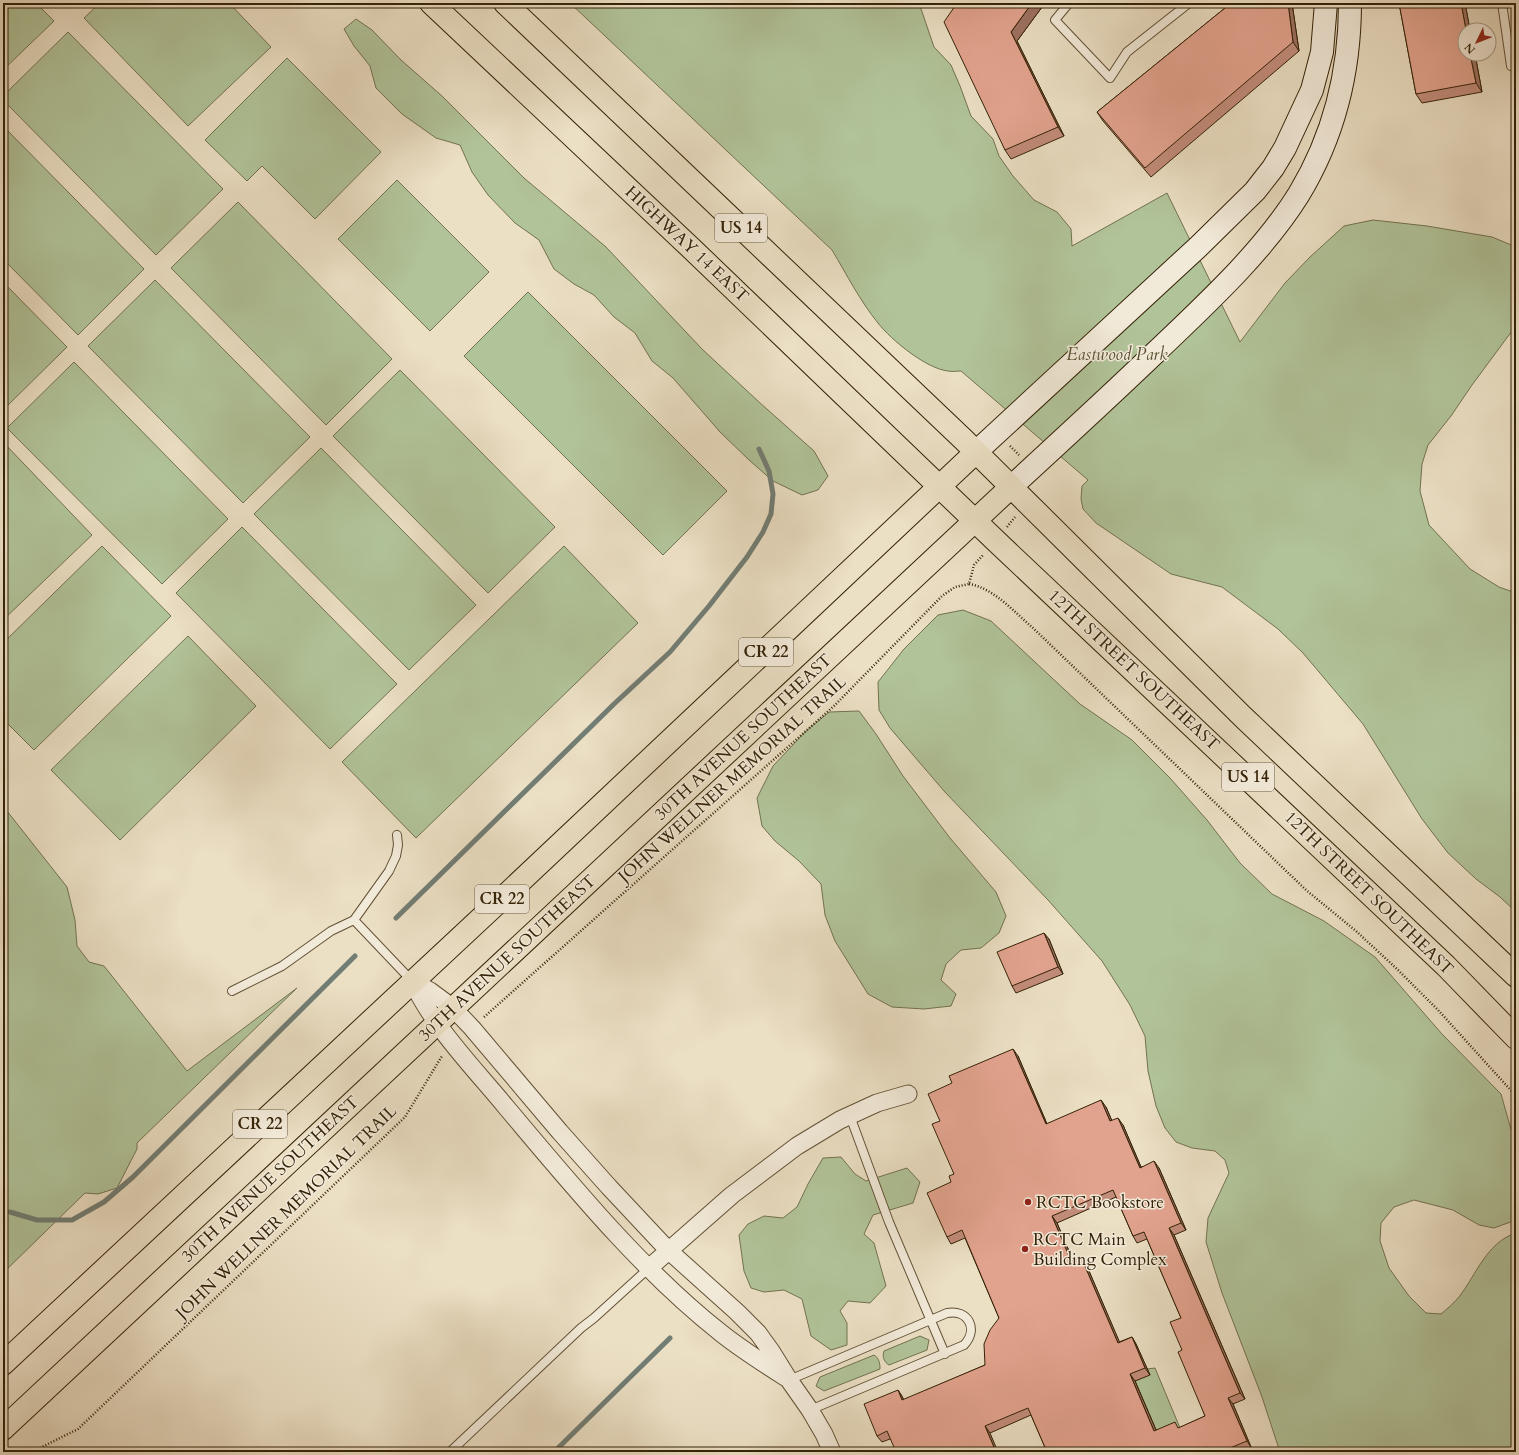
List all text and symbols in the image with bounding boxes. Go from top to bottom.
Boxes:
north arrow [1457,22,1497,62]
text: N [1461,40,1479,57]
street label: HIGHWAY 14 EAST [620,181,754,307]
road number: US 14 [715,214,767,242]
park label: Eastwood Park [1066,343,1168,366]
street label: 12TH STREET SOUTHEAST [1043,584,1225,756]
road number: CR 22 [739,638,793,666]
street label: 30TH AVENUE SOUTHEAST [649,649,837,825]
street label: JOHN WELLNER MEMORIAL TRAIL [611,670,851,890]
road number: US 14 [1222,763,1274,791]
street label: 12TH STREET SOUTHEAST [1279,806,1459,980]
street label: 30TH AVENUE SOUTHEAST [413,870,601,1046]
road number: CR 22 [475,885,529,913]
street label: 30TH AVENUE SOUTHEAST [176,1091,364,1267]
street label: JOHN WELLNER MEMORIAL TRAIL [168,1099,402,1326]
road number: CR 22 [233,1110,287,1138]
place label: RCTC Bookstore [1036,1191,1164,1214]
marker: RCTC Bookstore [1023,1197,1033,1207]
place label: RCTC Main Building Complex [1033,1228,1167,1271]
marker: RCTC Main Building Complex [1020,1244,1030,1254]

